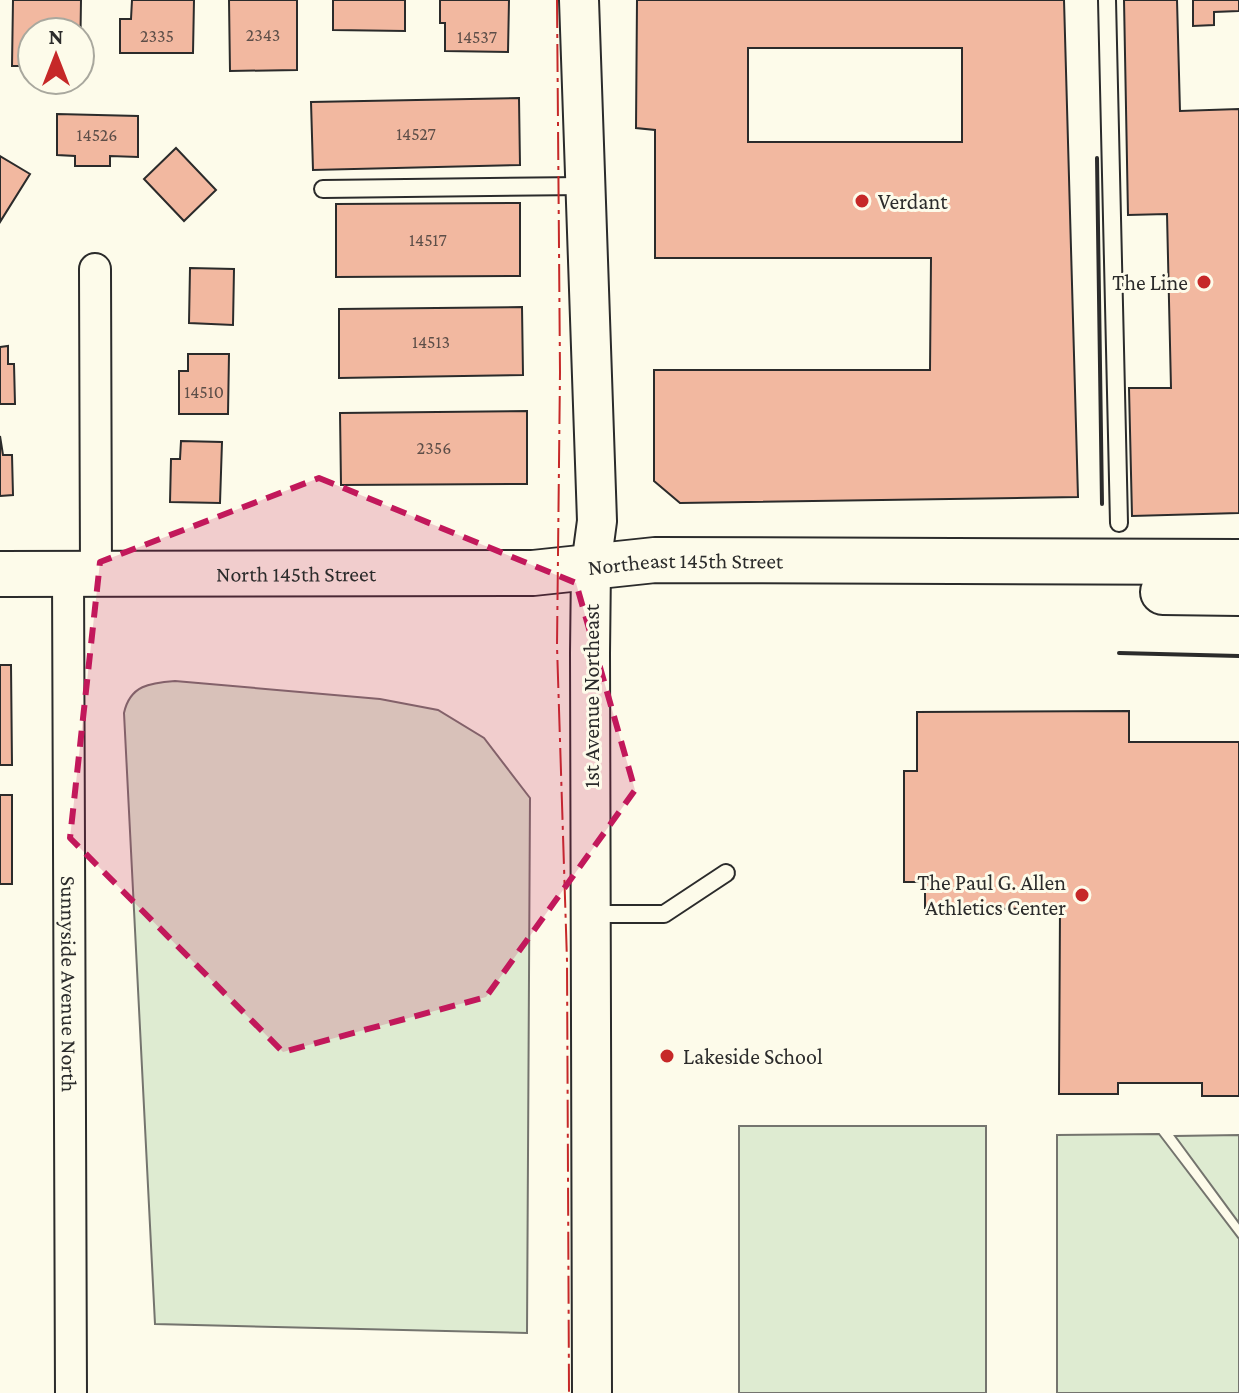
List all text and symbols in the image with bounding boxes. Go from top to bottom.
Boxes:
north arrow [16,16,96,96]
text: N [49,24,64,49]
house number: 2343 [246,25,280,45]
house number: 2335 [140,26,174,46]
house number: 14537 [457,27,497,47]
house number: 14527 [396,124,436,144]
house number: 14526 [77,125,117,145]
place label: Verdant [878,189,948,214]
marker: Verdant [853,192,871,210]
house number: 14517 [409,230,447,250]
place label: The Line [1112,270,1188,295]
marker: The Line [1195,273,1213,291]
house number: 14513 [412,332,450,352]
house number: 14510 [184,382,224,402]
house number: 2356 [417,438,451,458]
street label: Northeast 145th Street [587,547,784,580]
street label: North 145th Street [216,561,377,586]
street label: 1st Avenue Northeast [579,603,604,788]
place label: The Paul G. Allen Athletics Center [917,870,1066,920]
street label: Sunnyside Avenue North [57,876,82,1092]
marker: The Paul G. Allen Athletics Center [1073,886,1091,904]
place label: Lakeside School [683,1044,823,1069]
marker: Lakeside School [658,1047,676,1065]

